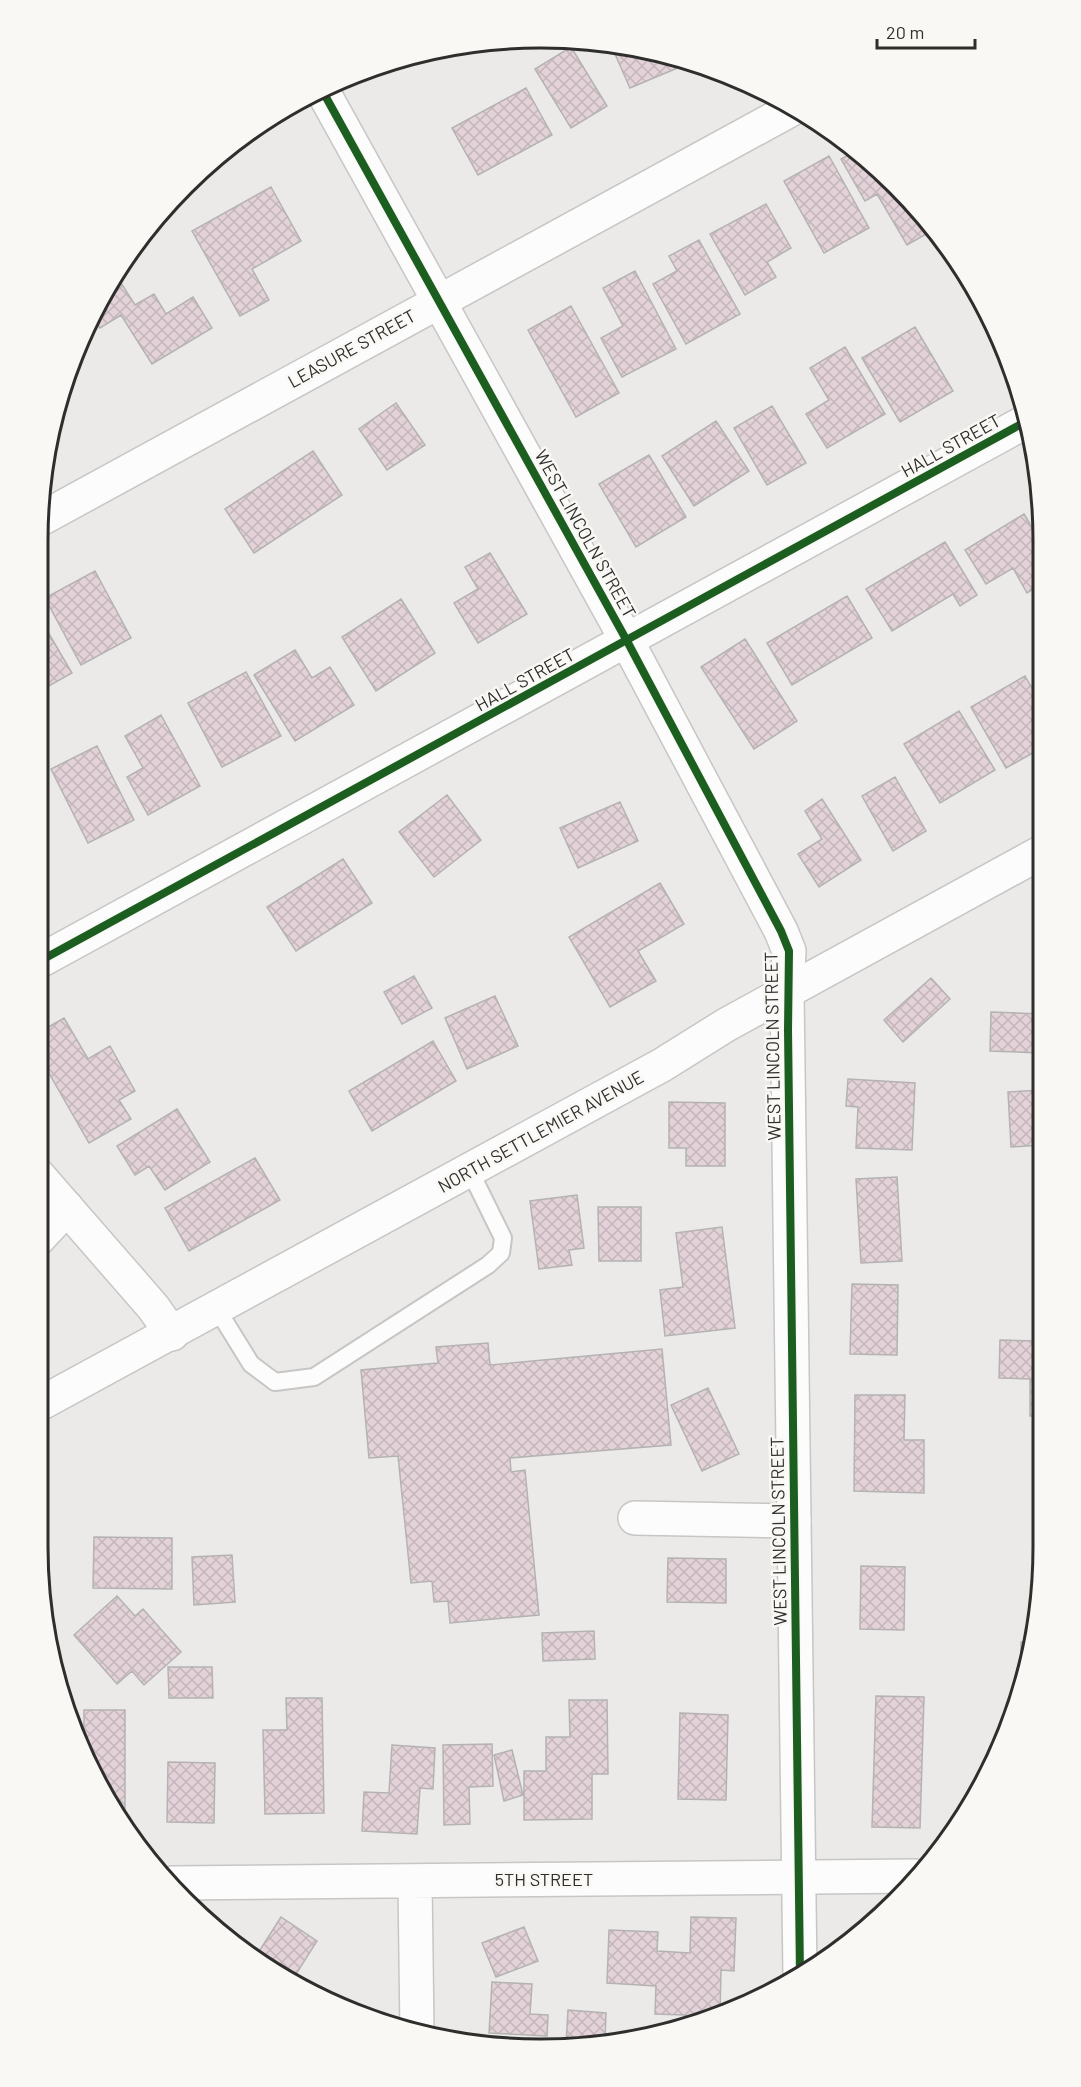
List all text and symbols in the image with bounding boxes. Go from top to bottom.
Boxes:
scale bar [877,12,974,50]
text: 20 m [886,21,924,43]
street label: LEASURE STREET [284,304,419,392]
street label: HALL STREET [897,409,1004,481]
street label: WEST LINCOLN STREET [530,446,641,621]
street label: HALL STREET [471,643,578,715]
street label: WEST LINCOLN STREET [759,951,785,1141]
street label: NORTH SETTLEMIER AVENUE [434,1065,647,1197]
street label: WEST LINCOLN STREET [765,1436,791,1626]
street label: 5TH STREET [495,1868,593,1890]

